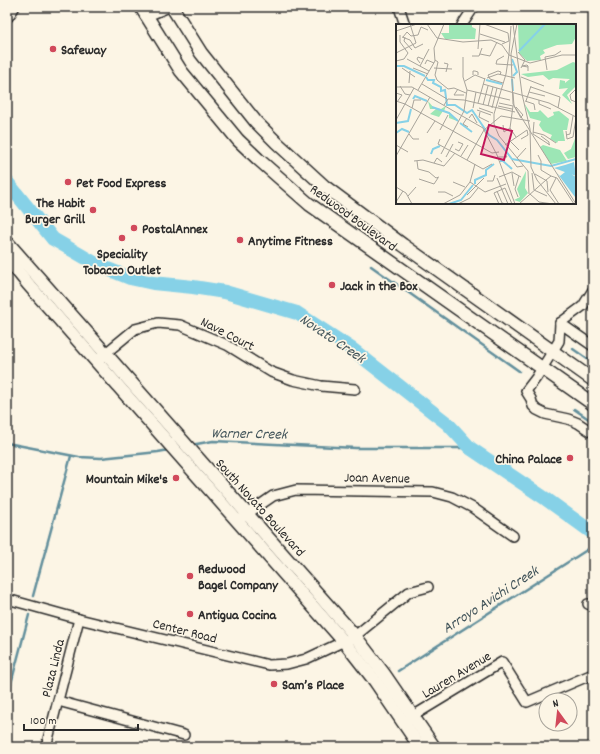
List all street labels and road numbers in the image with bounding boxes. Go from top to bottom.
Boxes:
street label: Redwood Boulevard [305,180,401,257]
street label: Nave Court [197,313,258,357]
street label: South Novato Boulevard [210,455,309,562]
street label: Joan Avenue [344,468,410,490]
street label: Center Road [150,614,219,650]
street label: Plaza Linda [37,637,71,700]
street label: Lauren Avenue [419,647,495,704]

